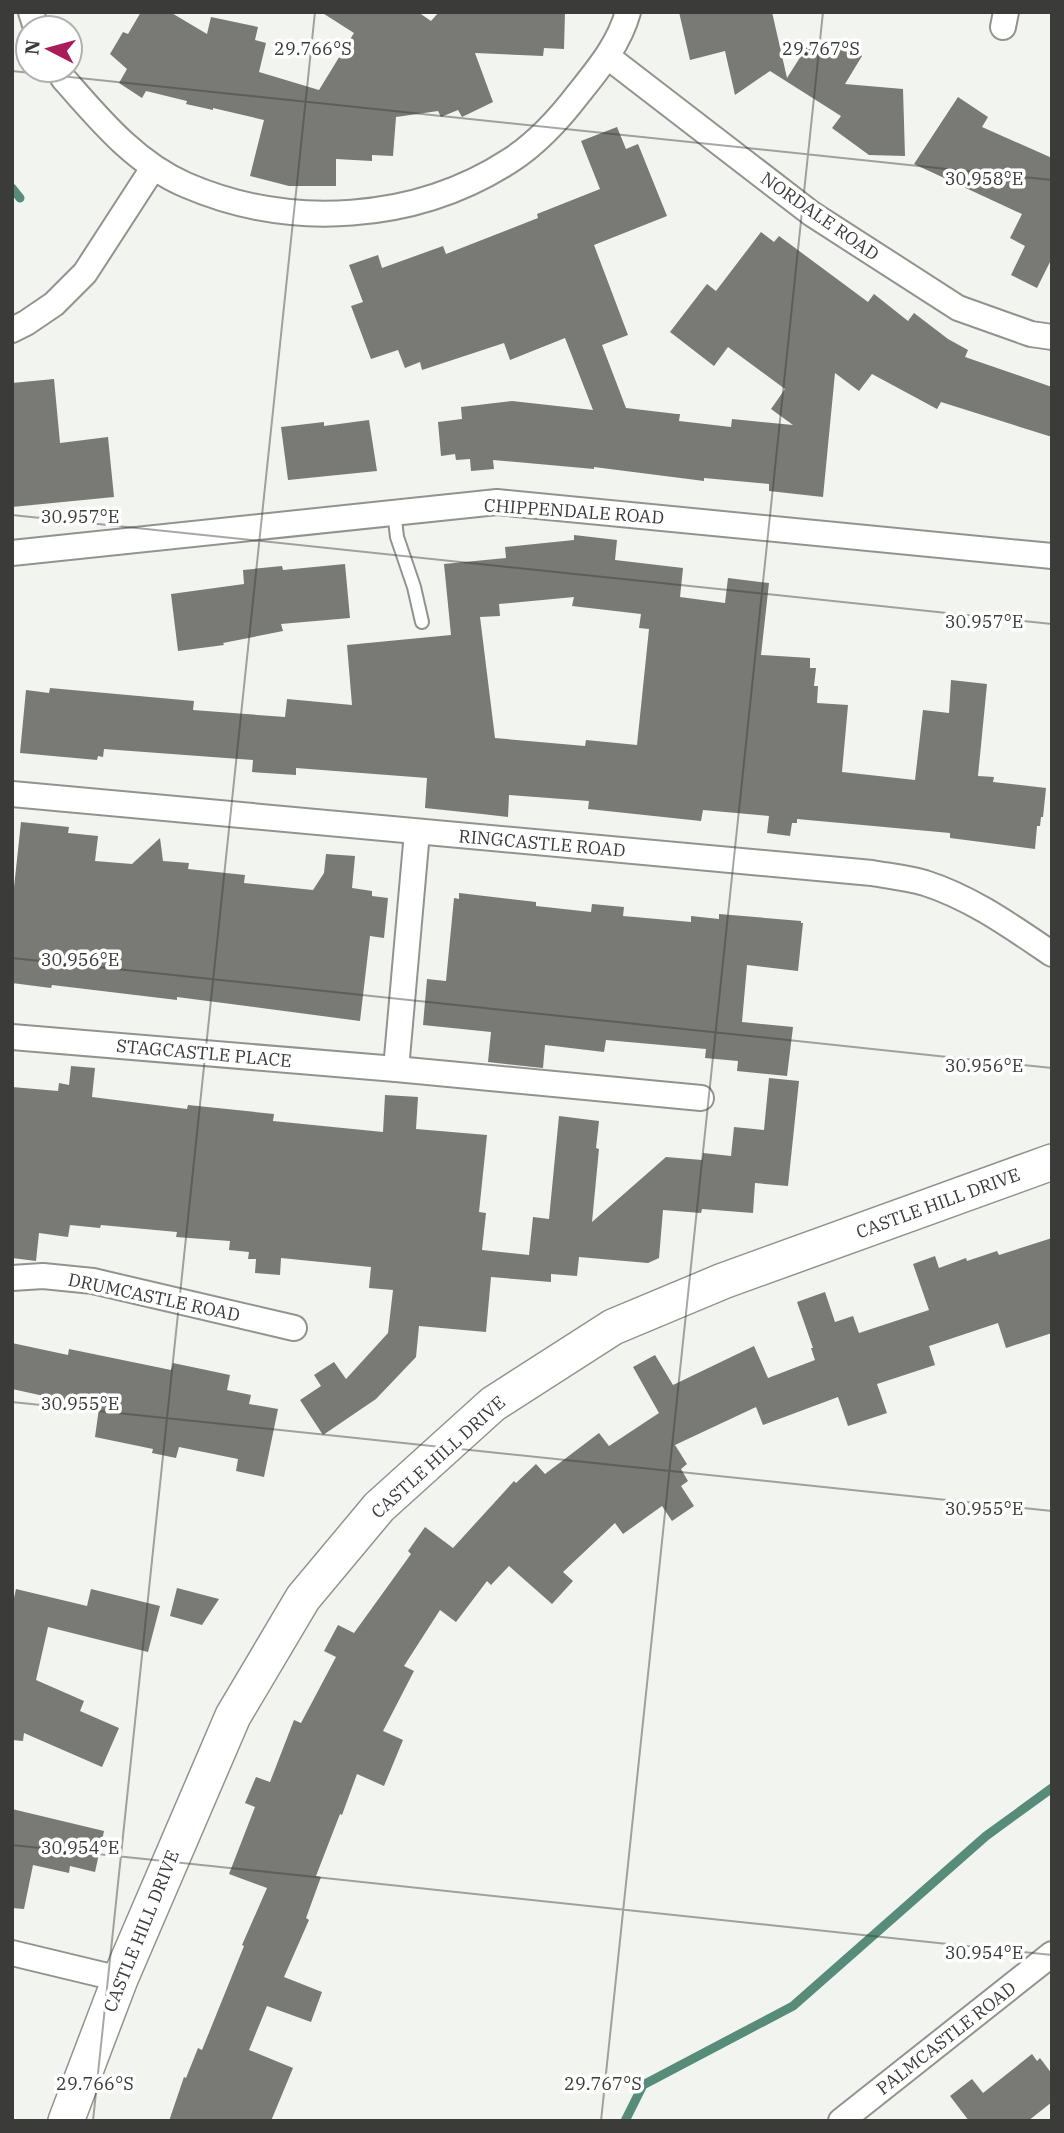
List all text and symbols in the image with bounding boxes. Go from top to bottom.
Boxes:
north arrow [14,14,84,84]
text: 29.766°S [274,37,352,60]
text: 29.767°S [782,37,860,60]
text: N [19,38,45,56]
street label: NORDALE ROAD [756,167,884,265]
text: 30.958°E [945,167,1023,190]
street label: CHIPPENDALE ROAD [483,493,665,529]
text: 30.957°E [41,505,119,528]
text: 30.957°E [945,610,1023,633]
street label: RINGCASTLE ROAD [458,824,626,862]
text: 30.956°E [41,948,119,971]
street label: STAGCASTLE PLACE [115,1034,293,1072]
text: 30.956°E [945,1054,1023,1077]
street label: CASTLE HILL DRIVE [853,1163,1023,1243]
street label: DRUMCASTLE ROAD [66,1268,242,1326]
street label: CASTLE HILL DRIVE [366,1391,510,1523]
text: 30.955°E [41,1392,119,1415]
text: 30.955°E [945,1497,1023,1520]
text: 30.954°E [41,1836,119,1859]
street label: CASTLE HILL DRIVE [98,1847,184,2015]
text: 30.954°E [945,1941,1023,1964]
street label: PALMCASTLE ROAD [872,1976,1020,2100]
text: 29.766°S [56,2072,134,2095]
text: 29.767°S [564,2072,642,2095]

